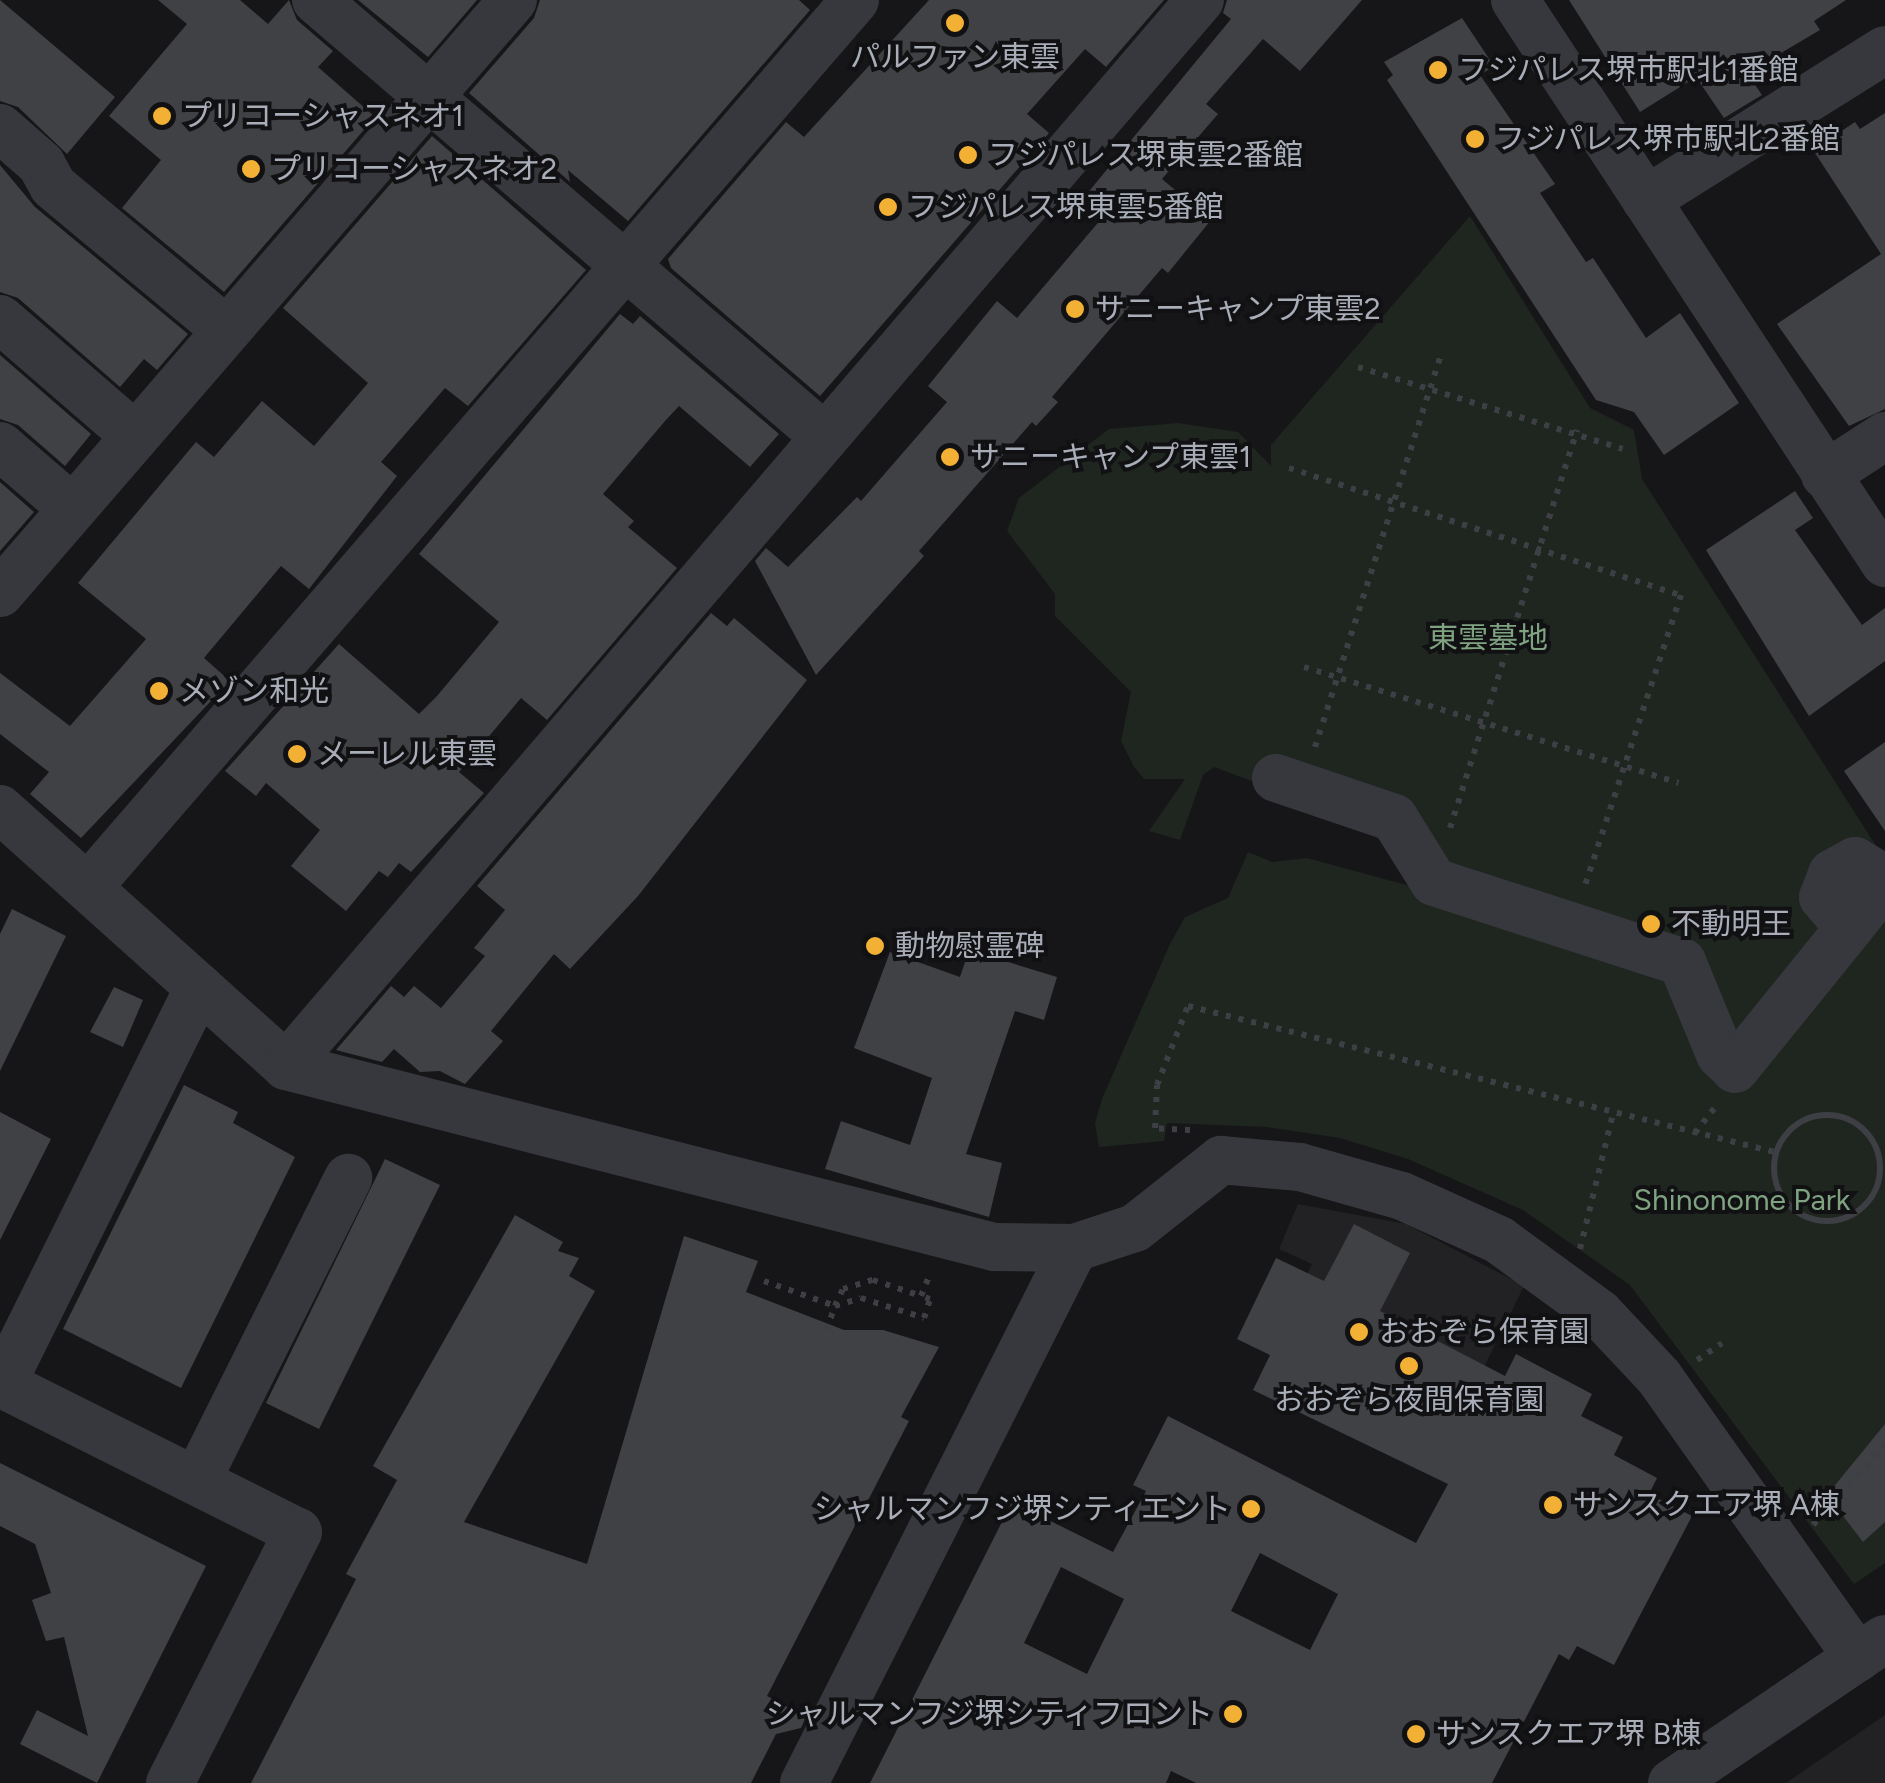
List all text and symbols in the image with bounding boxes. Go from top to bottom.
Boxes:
marker: パルファン東雲 [944,12,966,34]
place label: パルファン東雲 [850,39,1060,75]
place label: フジパレス堺市駅北1番館 [1458,52,1800,88]
marker: フジパレス堺市駅北1番館 [1427,59,1449,81]
place label: プリコーシャスネオ1 [182,98,464,134]
marker: プリコーシャスネオ1 [151,105,173,127]
place label: フジパレス堺市駅北2番館 [1495,121,1842,157]
marker: フジパレス堺市駅北2番館 [1464,128,1486,150]
place label: フジパレス堺東雲2番館 [988,137,1305,173]
marker: フジパレス堺東雲2番館 [957,144,979,166]
place label: プリコーシャスネオ2 [271,151,558,187]
marker: プリコーシャスネオ2 [240,158,262,180]
place label: フジパレス堺東雲5番館 [908,189,1225,225]
marker: フジパレス堺東雲5番館 [877,196,899,218]
place label: サニーキャンプ東雲2 [1095,291,1382,327]
marker: サニーキャンプ東雲2 [1064,298,1086,320]
place label: サニーキャンプ東雲1 [970,439,1252,475]
marker: サニーキャンプ東雲1 [939,446,961,468]
park label: 東雲墓地 [1428,620,1548,656]
place label: メゾン和光 [179,673,329,709]
marker: メゾン和光 [148,680,170,702]
place label: メーレル東雲 [317,736,497,772]
marker: メーレル東雲 [286,743,308,765]
place label: 不動明王 [1671,906,1791,942]
marker: 不動明王 [1640,913,1662,935]
place label: 動物慰霊碑 [895,928,1045,964]
marker: 動物慰霊碑 [864,935,886,957]
park label: Shinonome Park [1634,1182,1850,1218]
place label: おおぞら保育園 [1379,1314,1589,1350]
marker: おおぞら保育園 [1348,1321,1370,1343]
marker: おおぞら夜間保育園 [1398,1355,1420,1377]
place label: おおぞら夜間保育園 [1274,1382,1544,1418]
place label: サンスクエア堺 A棟 [1573,1487,1841,1523]
place label: シャルマンフジ堺シティエント [811,1491,1231,1527]
marker: サンスクエア堺 A棟 [1542,1494,1564,1516]
marker: シャルマンフジ堺シティエント [1240,1498,1262,1520]
place label: シャルマンフジ堺シティフロント [763,1696,1213,1732]
marker: シャルマンフジ堺シティフロント [1222,1703,1244,1725]
place label: サンスクエア堺 B棟 [1436,1716,1702,1752]
marker: サンスクエア堺 B棟 [1405,1723,1427,1745]

